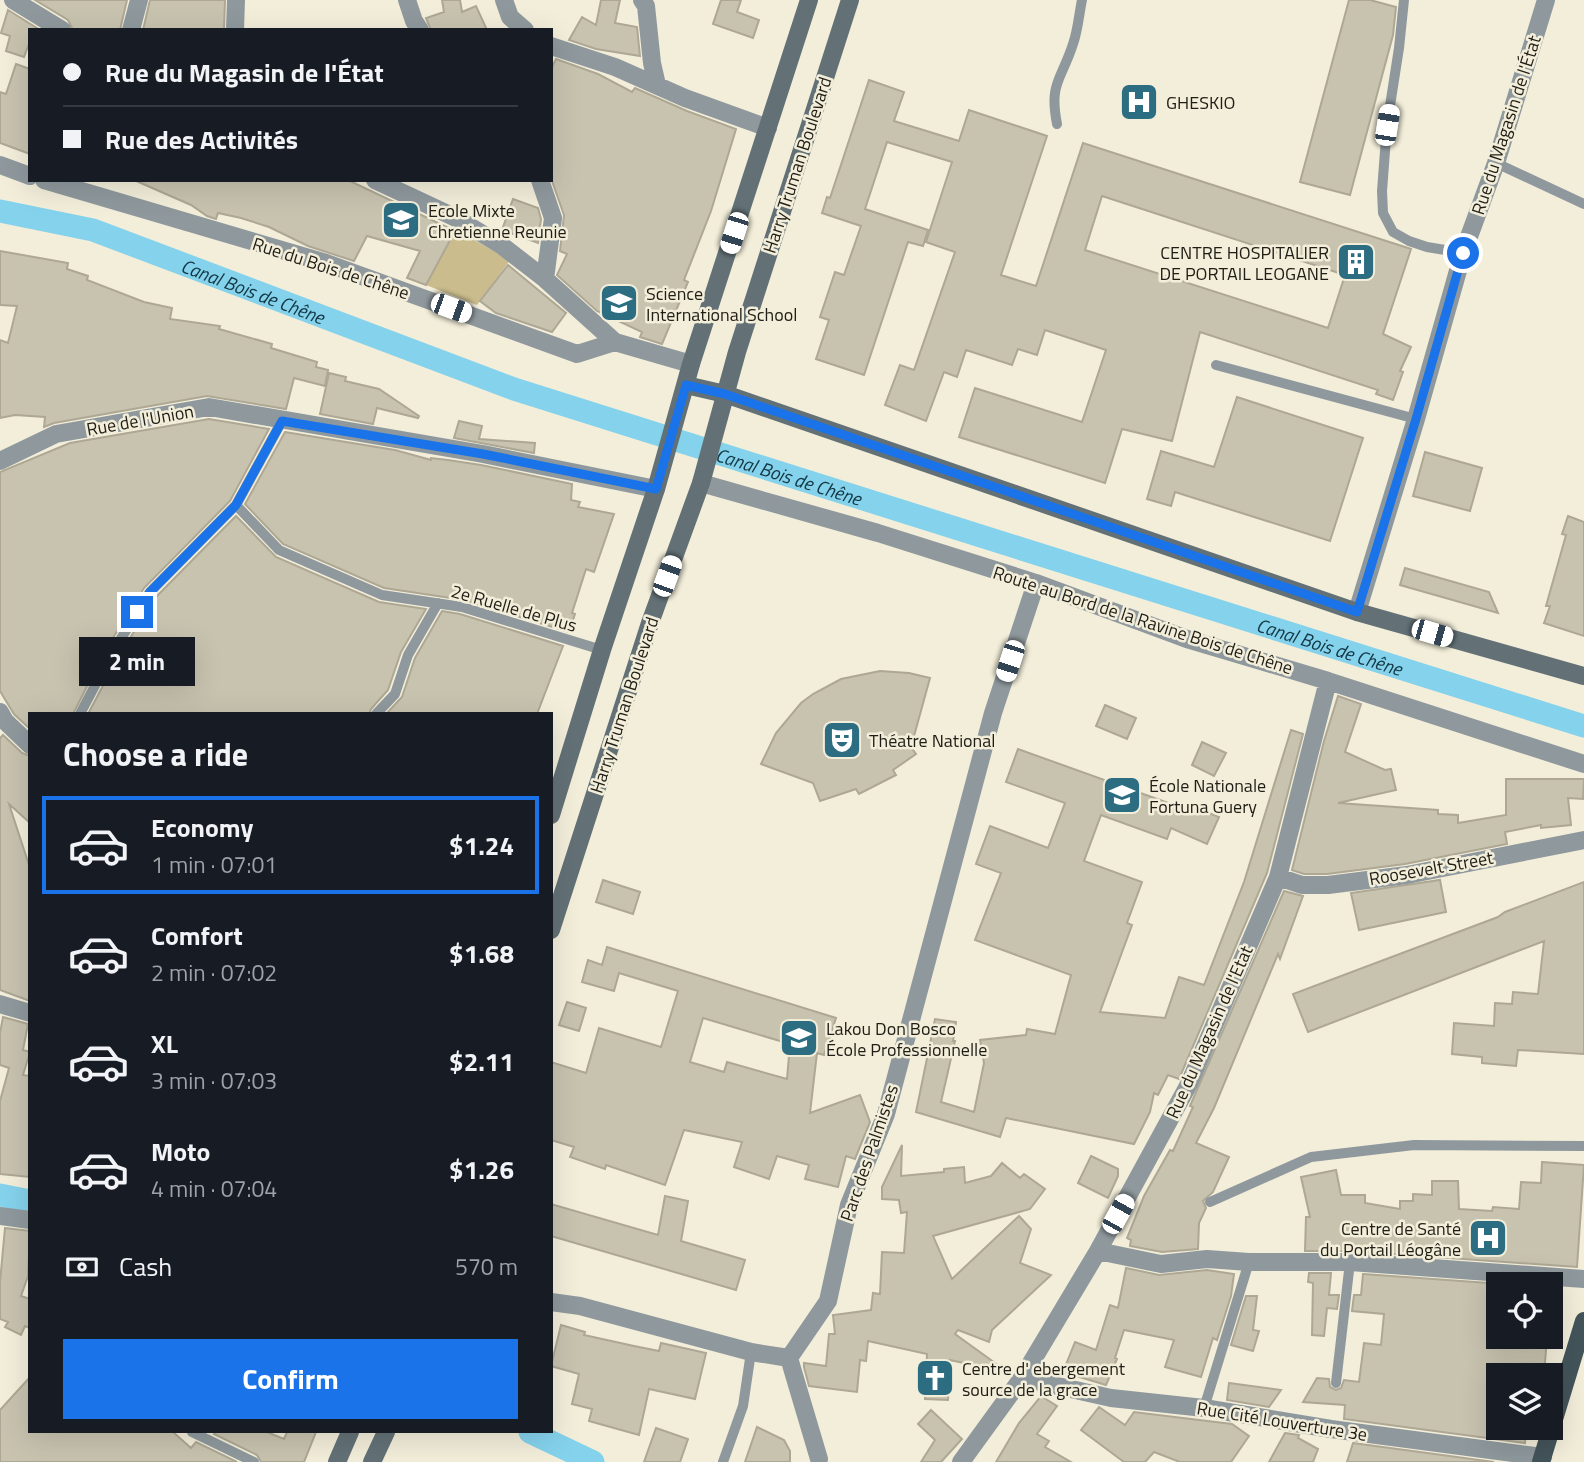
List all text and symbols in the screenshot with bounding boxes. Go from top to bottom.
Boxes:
street label: Rue du Magasin de l'État [1464,31,1548,218]
text: Rue du Magasin de l'État [105,53,384,92]
street label: Harry Truman Boulevard [756,73,838,257]
hospital icon: GHESKIO [1118,81,1160,123]
place label: GHESKIO [1166,89,1235,116]
car [1374,103,1401,147]
text: Rue des Activités [105,120,298,159]
place label: Ecole Mixte Chretienne Reunie [428,197,567,245]
school or university icon: Ecole Mixte Chretienne Reunie [380,199,422,241]
car [718,210,751,256]
street label: Rue du Bois de Chêne [249,230,413,306]
route start [1447,237,1479,269]
place label: CENTRE HOSPITALIER DE PORTAIL LEOGANE [1159,239,1329,287]
building icon: CENTRE HOSPITALIER DE PORTAIL LEOGANE [1335,241,1377,283]
water label: Canal Bois de Chêne [177,250,330,331]
place label: Science International School [646,280,797,328]
school or university icon: Science International School [598,282,640,324]
car [428,291,475,325]
street label: Rue de l'Union [84,397,196,443]
water label: Canal Bois de Chêne [712,439,866,512]
car [650,553,685,599]
street label: Route au Bord de la Ravine Bois de Chêne [990,559,1296,681]
street label: 2e Ruelle de Plus [448,577,580,639]
route end [121,596,153,628]
water label: Canal Bois de Chêne [1253,609,1407,683]
street label: Harry Truman Boulevard [583,613,665,797]
car [1409,617,1456,649]
callout: 2 min [79,636,195,686]
car [994,638,1027,684]
text: 2 min [109,644,165,679]
theatre icon: Théatre National [821,719,863,761]
place label: Théatre National [869,727,995,754]
text: Choose a ride [63,730,248,778]
place label: École Nationale Fortuna Guery [1149,772,1266,820]
school or university icon: École Nationale Fortuna Guery [1101,774,1143,816]
text: Economy [151,808,253,847]
icon: car [67,814,130,877]
text: $1.24 [449,826,514,865]
street label: Roosevelt Street [1367,844,1496,892]
text: 1 min · 07:01 [151,847,277,882]
text: Comfort [151,916,243,955]
icon: car [67,922,130,985]
text: $1.68 [449,934,514,973]
street label: Rue du Magasin de l'Etat [1159,940,1260,1123]
text: 2 min · 07:02 [151,955,277,990]
place label: Lakou Don Bosco École Professionnelle [826,1015,987,1063]
school or university icon: Lakou Don Bosco École Professionnelle [778,1017,820,1059]
text: XL [151,1024,178,1063]
icon: car [67,1030,130,1093]
text: $2.11 [449,1042,514,1081]
text: 3 min · 07:03 [151,1063,277,1098]
street label: Parc des Palmistes [833,1081,905,1225]
text: Moto [151,1132,210,1171]
icon: car [67,1138,130,1201]
text: $1.26 [449,1150,514,1189]
text: 4 min · 07:04 [151,1171,277,1206]
car [1099,1191,1138,1237]
place label: Centre de Santé du Portail Léogâne [1320,1215,1461,1263]
hospital icon: Centre de Santé du Portail Léogâne [1467,1217,1509,1259]
text: Cash [119,1247,172,1286]
icon: cash [63,1248,101,1286]
text: 570 m [455,1249,518,1284]
map controls [1486,1272,1563,1440]
button: locate [1486,1272,1563,1349]
button: Confirm [63,1339,518,1419]
place label: Centre d' ebergement source de la grace [962,1355,1126,1403]
church icon: Centre d' ebergement source de la grace [914,1357,956,1399]
button: layers [1486,1363,1563,1440]
street label: Rue Cité Louverture 3e [1195,1394,1369,1448]

